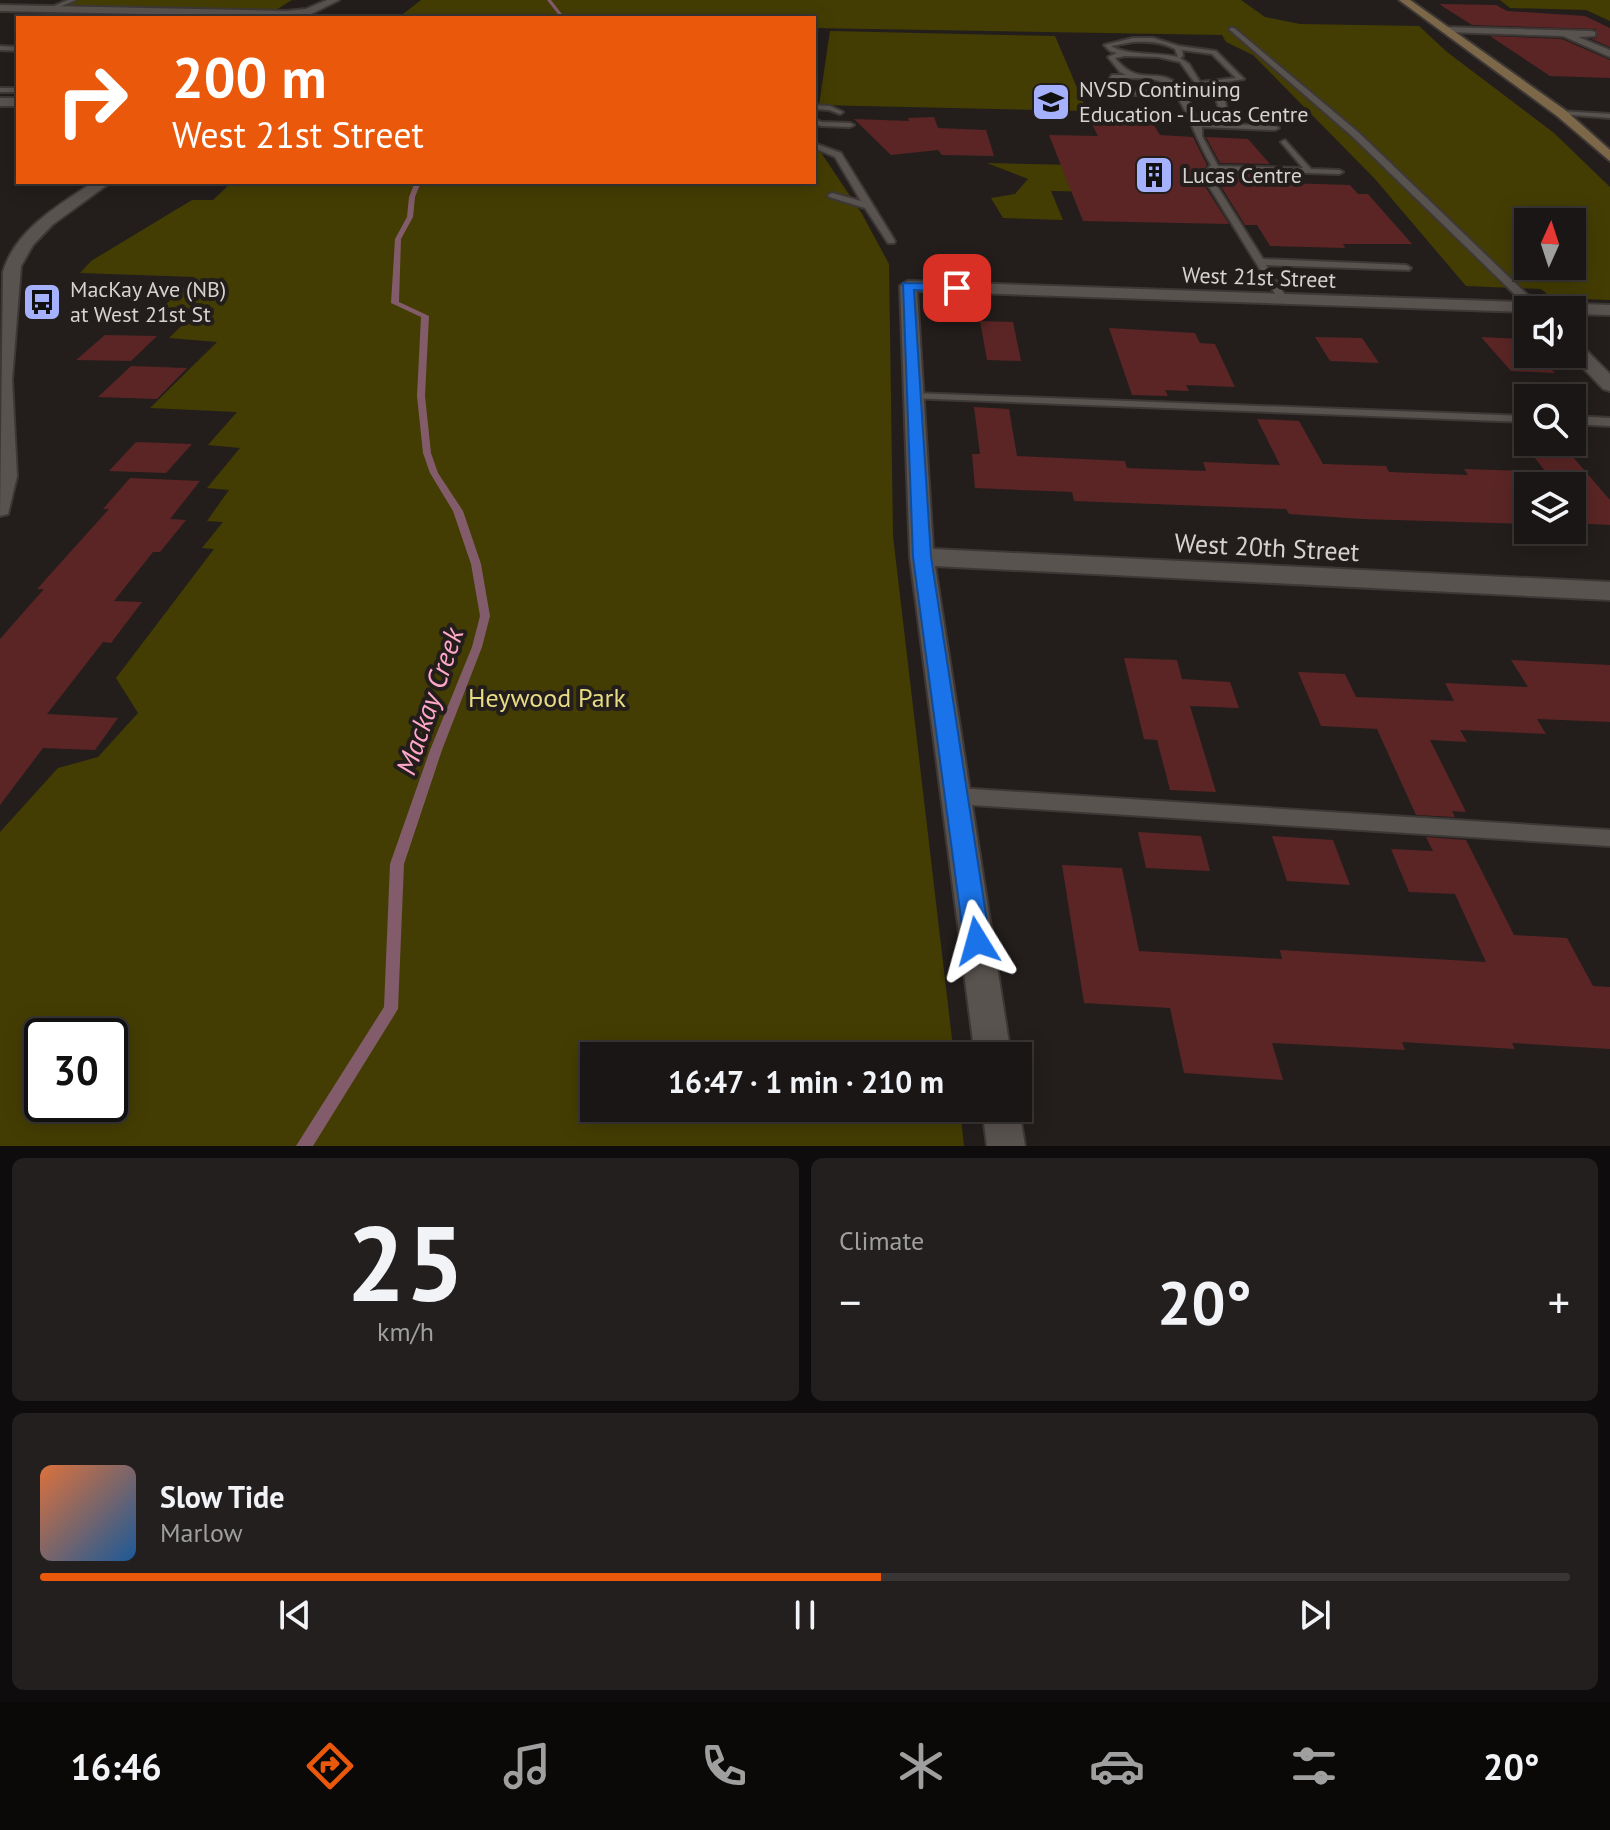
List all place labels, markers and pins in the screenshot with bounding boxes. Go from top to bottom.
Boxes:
place label: NVSD Continuing Education - Lucas Centre [1079,75,1309,128]
school or university icon: NVSD Continuing Education - Lucas Centre [1030,81,1072,123]
building icon: Lucas Centre [1133,154,1175,196]
place label: Lucas Centre [1182,161,1302,189]
pin [923,254,991,322]
place label: MacKay Ave (NB) at West 21st St [70,275,226,328]
bus stop icon: MacKay Ave (NB) at West 21st St [21,281,63,323]

